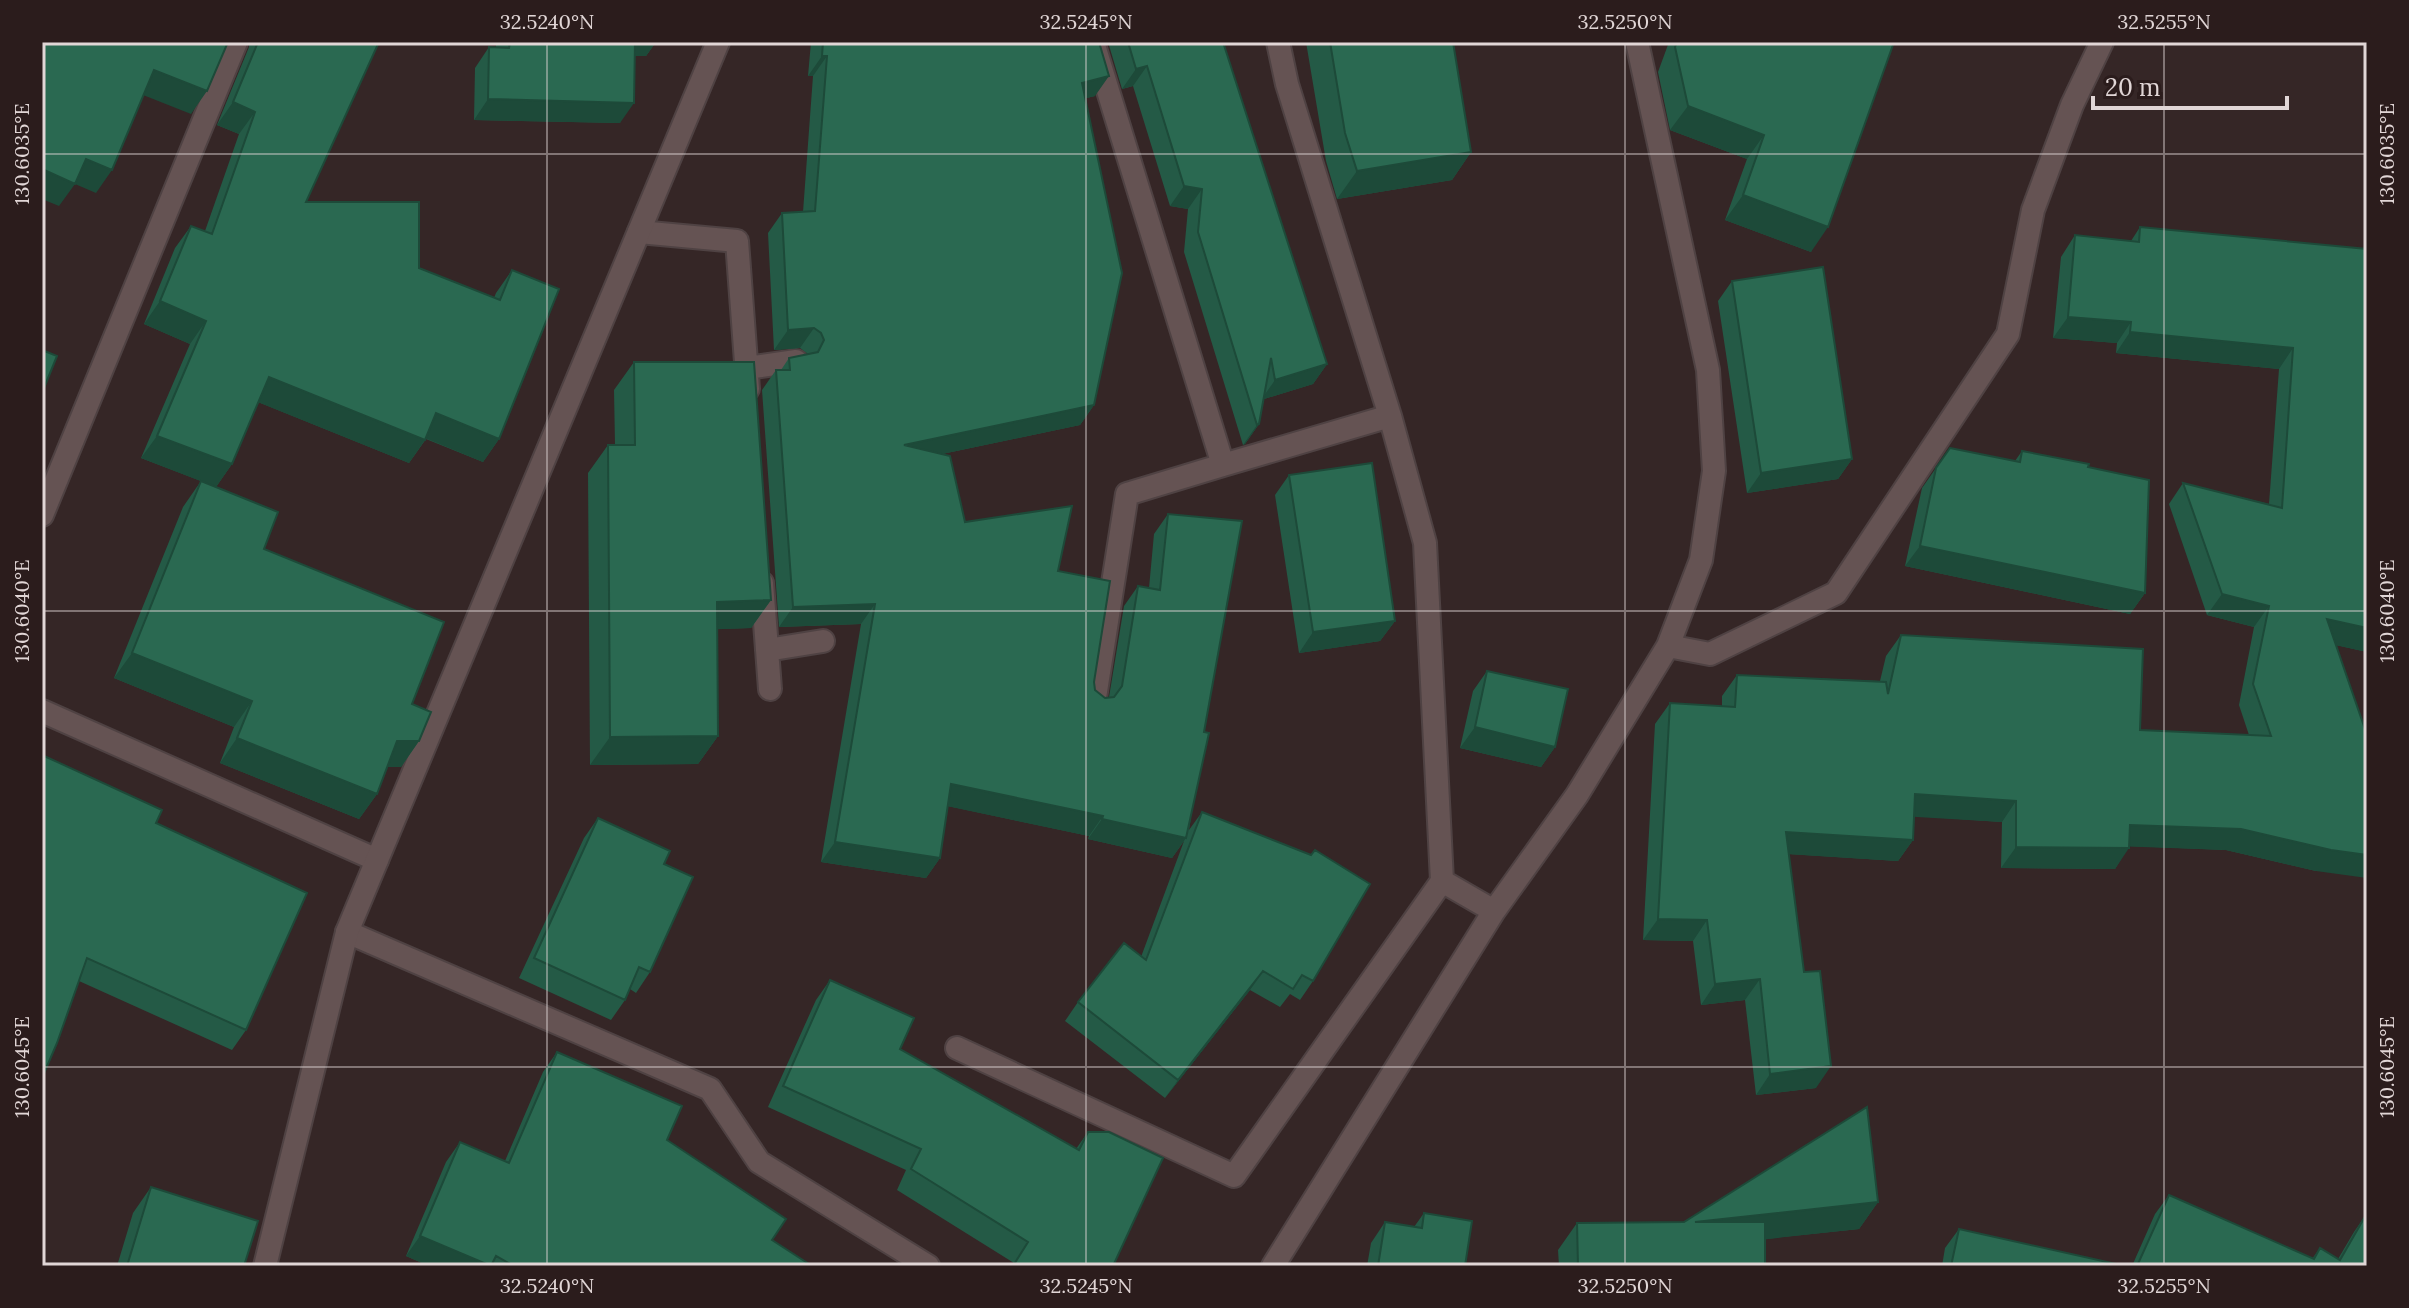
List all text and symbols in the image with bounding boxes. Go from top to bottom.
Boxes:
text: 32.5240°N [500,9,594,34]
text: 32.5245°N [1039,9,1133,34]
text: 32.5250°N [1577,9,1673,34]
text: 32.5255°N [2117,9,2211,34]
scale bar [2093,60,2287,110]
text: 20 m [2105,72,2161,103]
text: 130.6035°E [9,103,34,205]
text: 130.6035°E [2374,103,2399,205]
text: 130.6040°E [9,559,34,663]
text: 130.6040°E [2374,559,2399,663]
text: 130.6045°E [9,1016,34,1118]
text: 130.6045°E [2374,1016,2399,1118]
text: 32.5240°N [500,1273,594,1298]
text: 32.5245°N [1039,1273,1133,1298]
text: 32.5250°N [1577,1273,1673,1298]
text: 32.5255°N [2117,1273,2211,1298]

